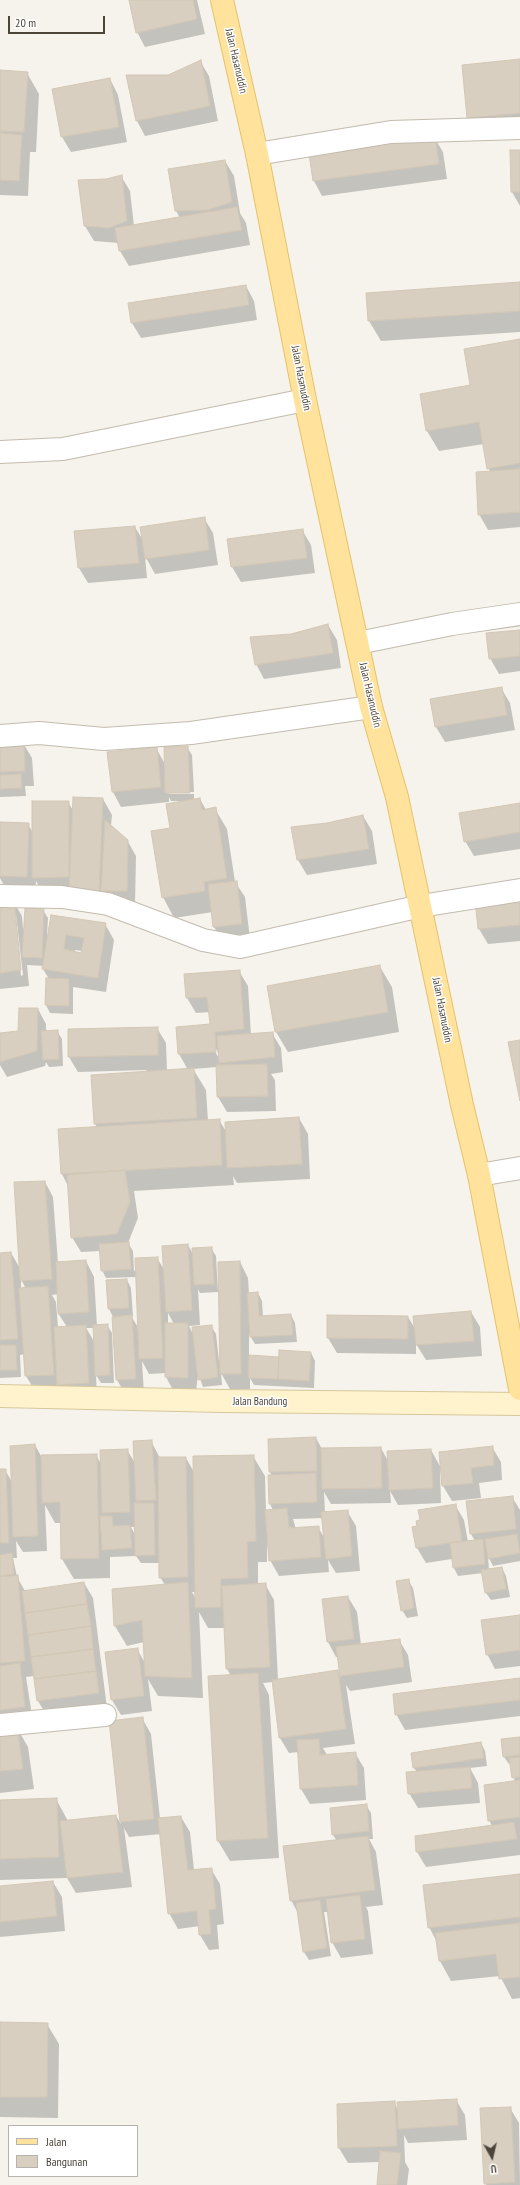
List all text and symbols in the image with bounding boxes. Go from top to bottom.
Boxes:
scale bar [10,8,107,34]
text: 20 m [15,15,36,30]
street label: Jalan Hasanuddin [222,27,250,95]
street label: Jalan Hasanuddin [288,344,314,412]
street label: Jalan Hasanuddin [356,661,384,729]
street label: Jalan Hasanuddin [429,976,455,1044]
street label: Jalan Bandung [233,1395,287,1409]
legend [8,2125,138,2177]
text: Jalan [46,2134,67,2149]
north arrow [472,2137,512,2177]
text: Bangunan [46,2154,87,2169]
text: U [490,2162,497,2176]

